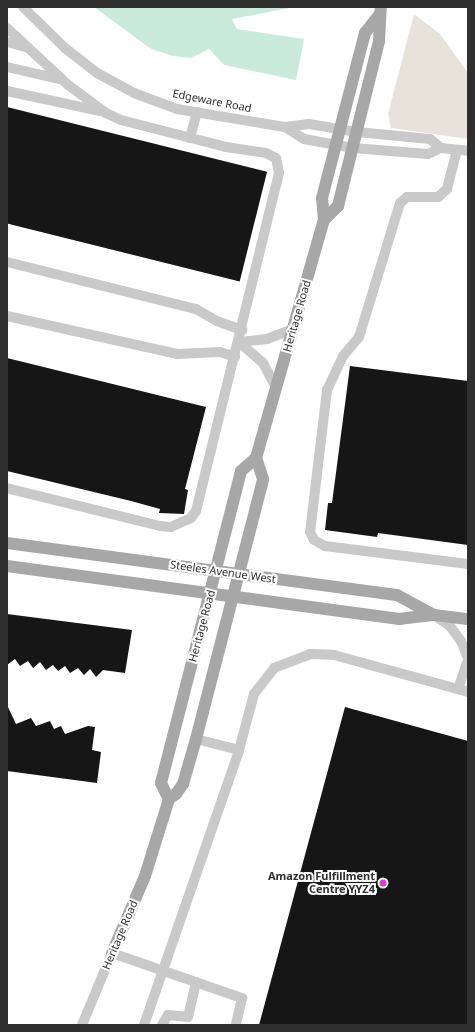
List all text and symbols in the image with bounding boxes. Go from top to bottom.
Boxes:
street label: Edgeware Road [171,87,253,115]
street label: Heritage Road [280,279,314,353]
street label: Steeles Avenue West [169,558,277,586]
street label: Heritage Road [186,588,218,664]
place label: Amazon Fulfillment Centre YYZ4 [268,870,375,896]
marker: Amazon Fulfillment Centre YYZ4 [378,878,388,888]
street label: Heritage Road [99,898,141,972]

